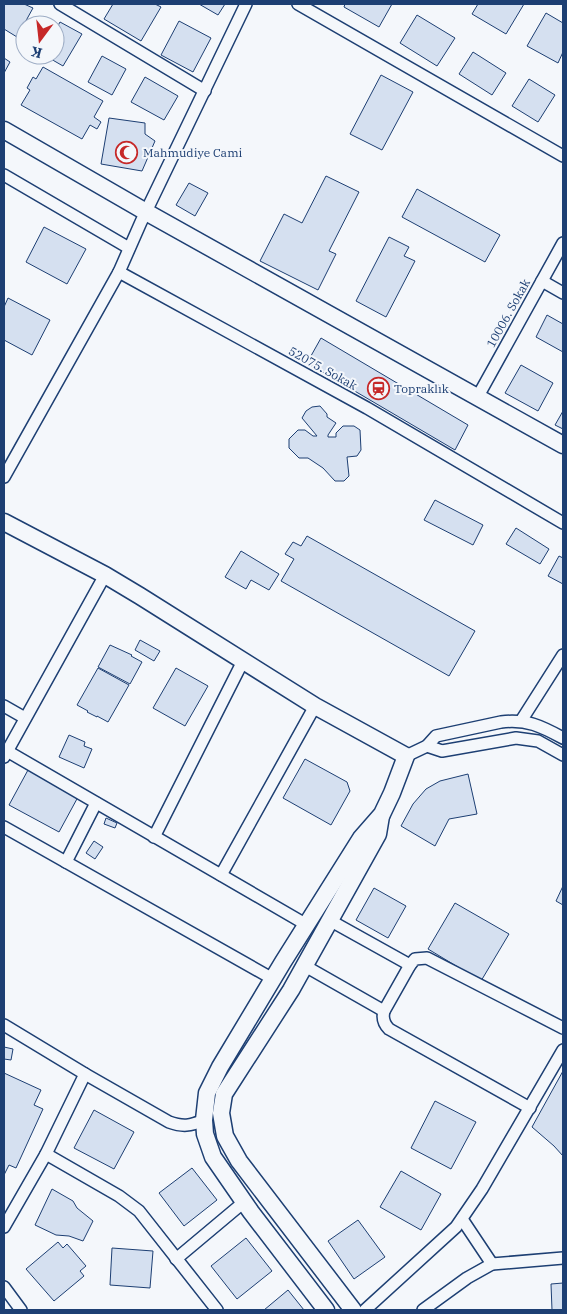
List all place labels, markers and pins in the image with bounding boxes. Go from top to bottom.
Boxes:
mosque icon: Mahmudiye Cami [115,140,139,164]
place label: Mahmudiye Cami [143,145,243,160]
station icon: Topraklık [366,376,390,400]
place label: Topraklık [394,381,449,396]

